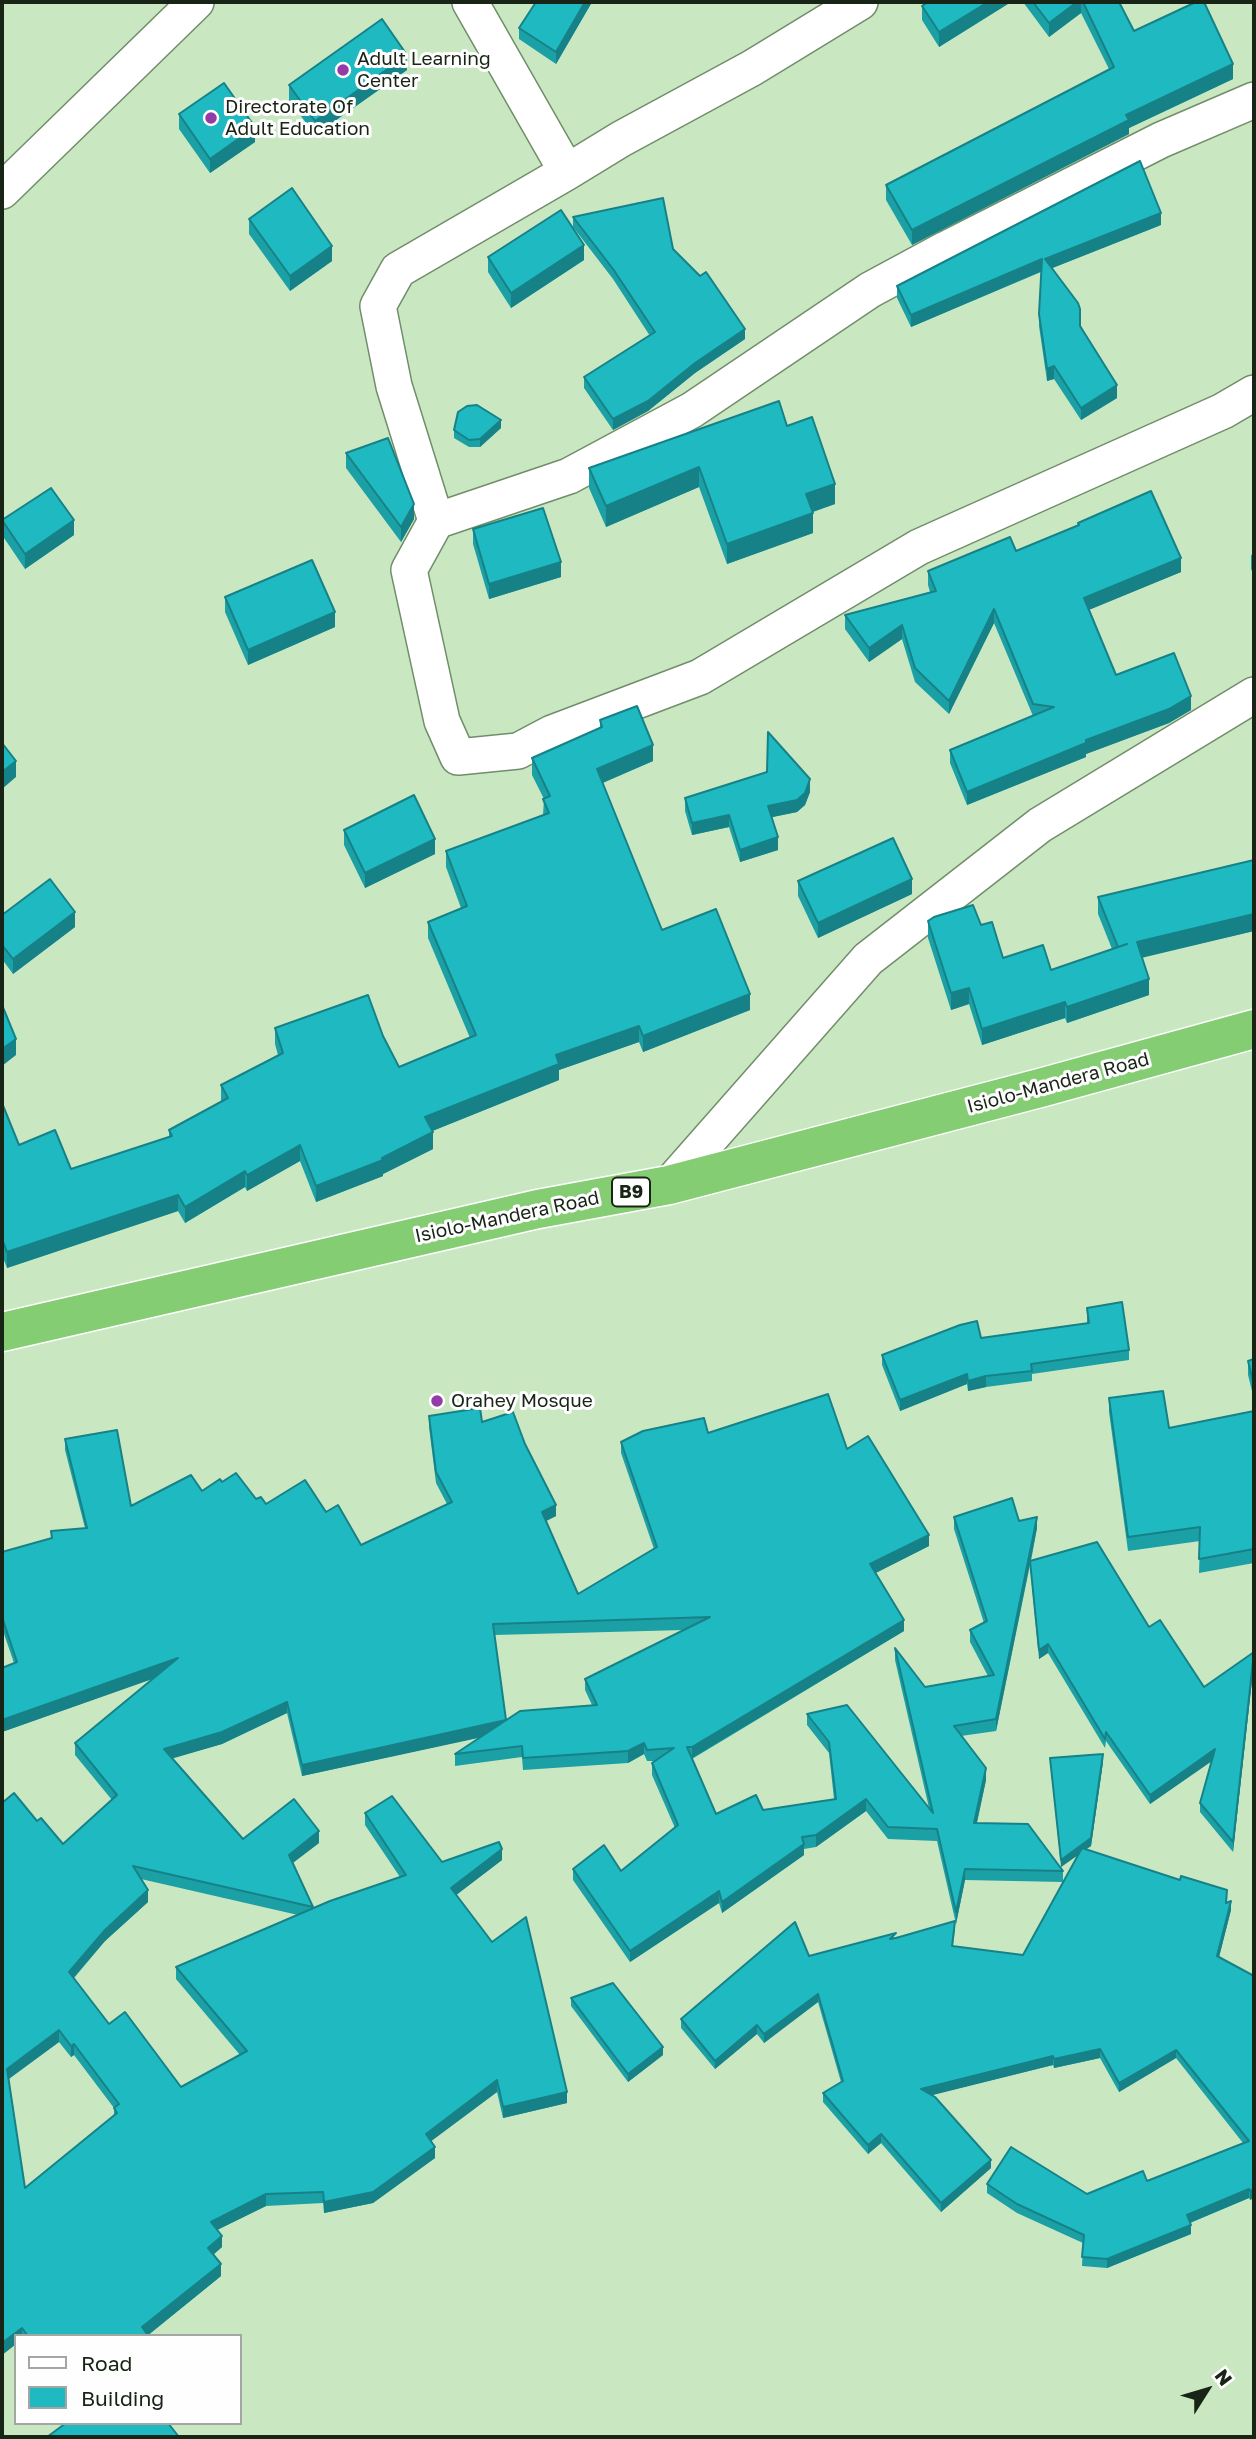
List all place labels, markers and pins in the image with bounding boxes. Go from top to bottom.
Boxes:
place label: Adult Learning Center [357,48,491,92]
marker: Adult Learning Center [335,62,351,78]
place label: Directorate Of Adult Education [225,96,370,140]
marker: Directorate Of Adult Education [203,110,219,126]
place label: Orahey Mosque [451,1390,593,1412]
marker: Orahey Mosque [429,1393,445,1409]

